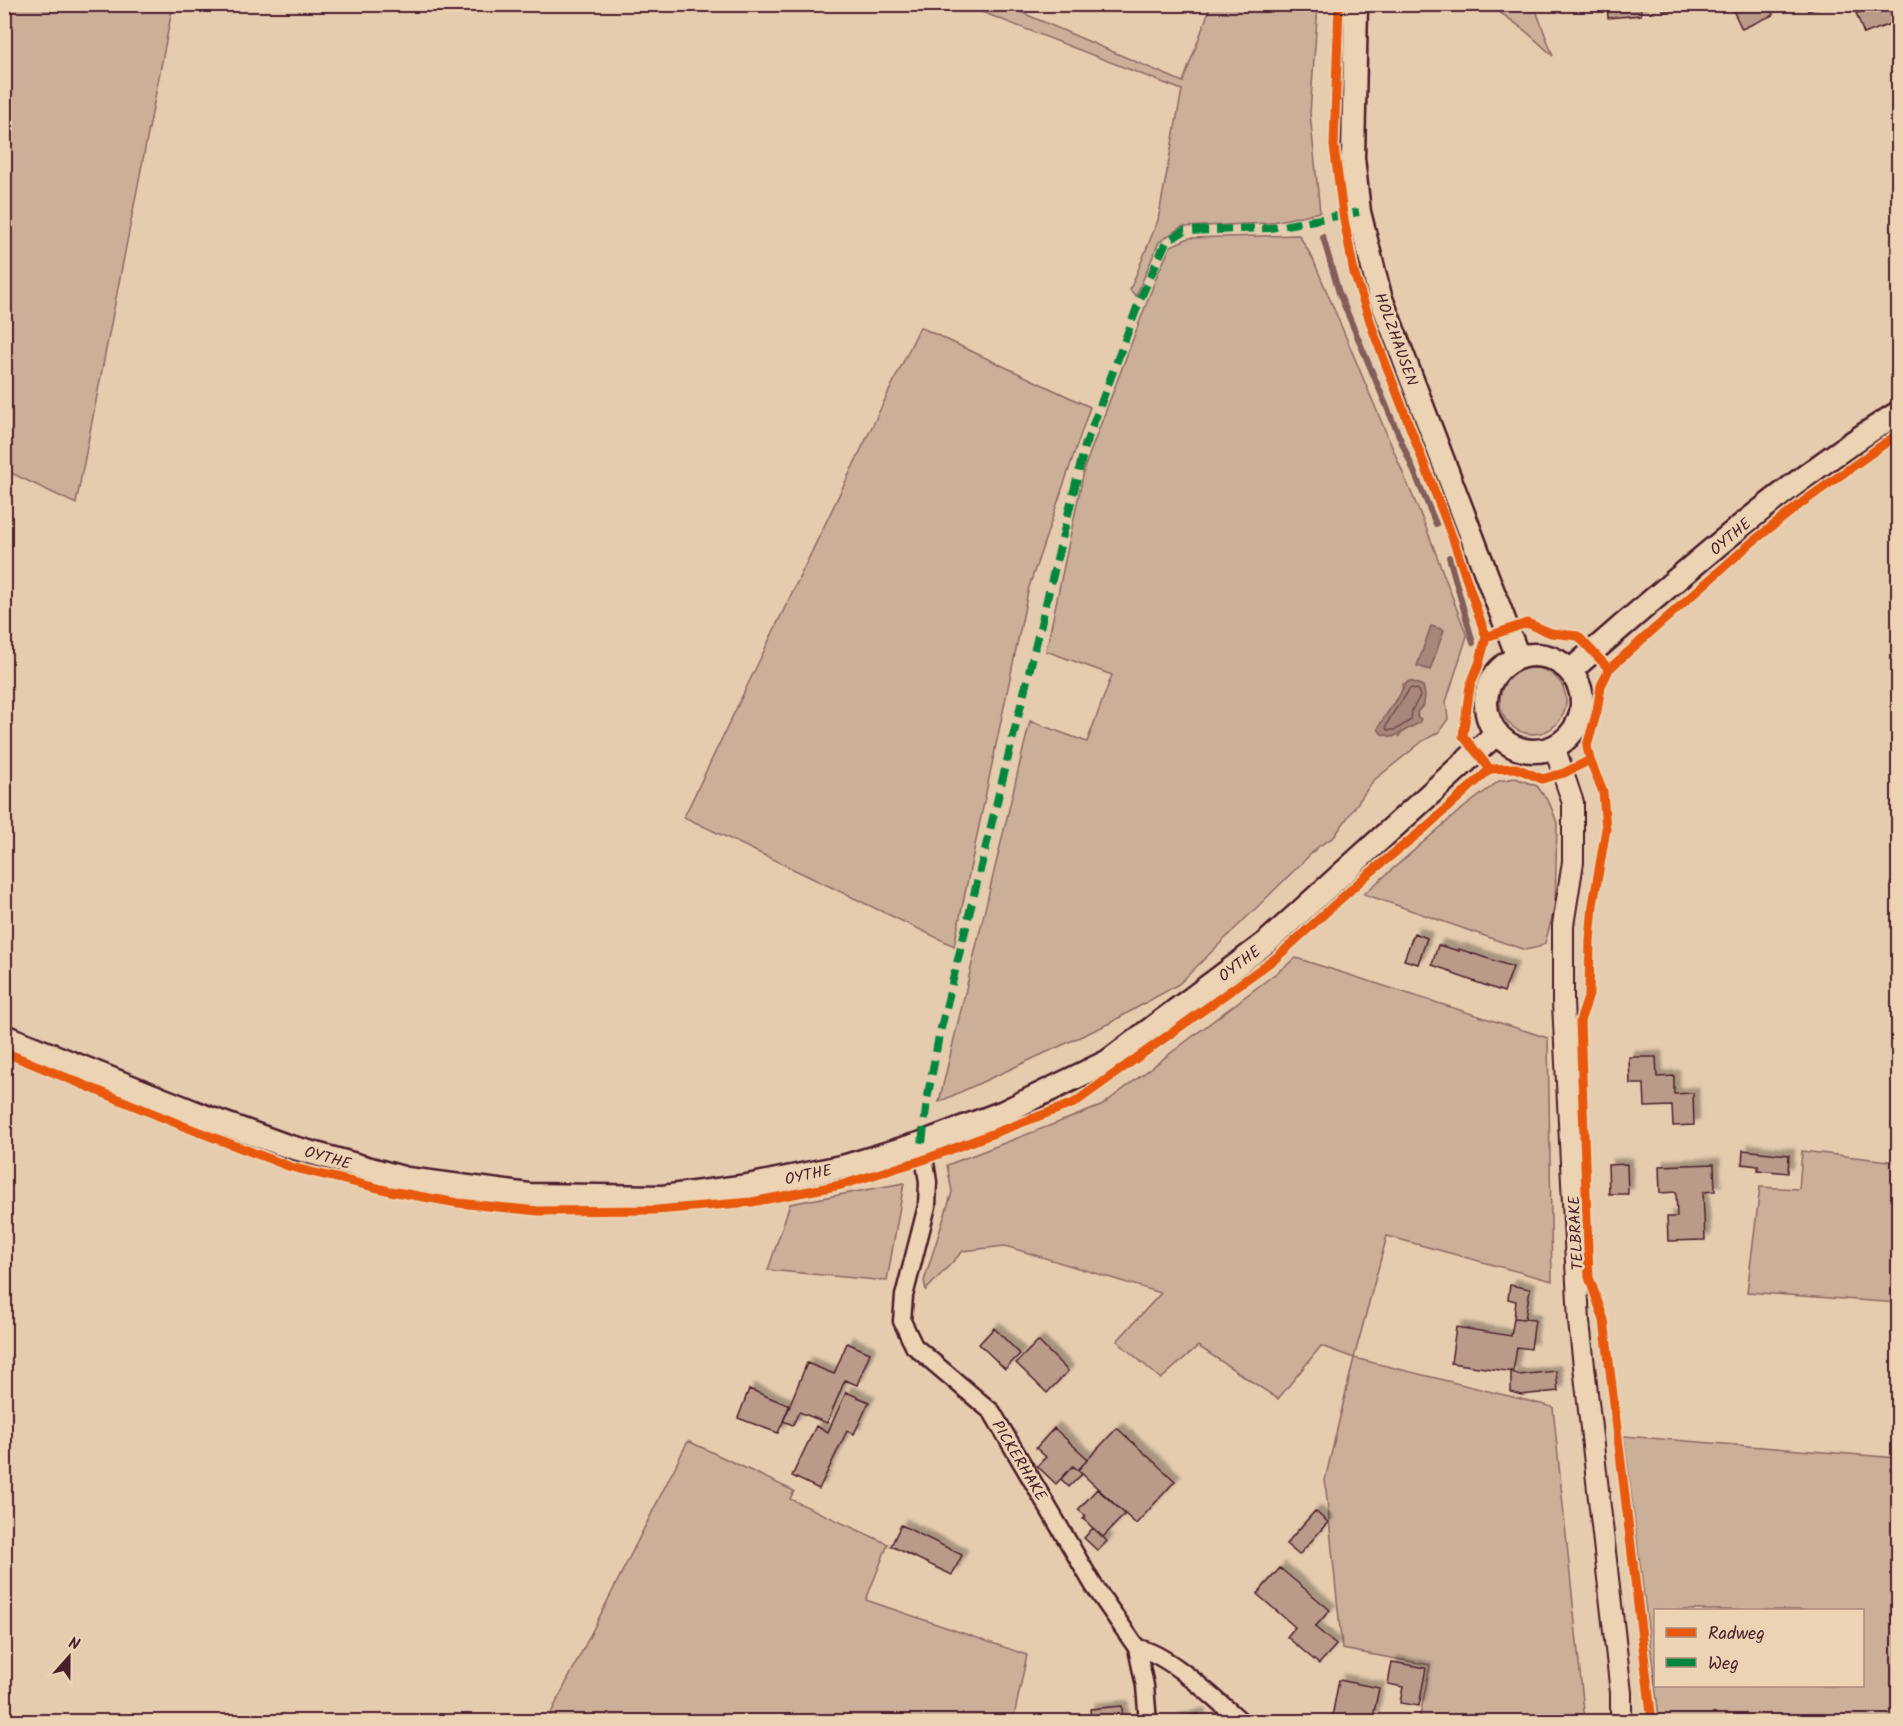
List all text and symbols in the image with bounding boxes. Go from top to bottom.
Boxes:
street label: HOLZHAUSEN [1367,289,1424,390]
street label: OYTHE [1705,512,1758,562]
street label: OYTHE [1213,939,1267,989]
street label: OYTHE [301,1140,355,1177]
street label: OYTHE [782,1158,835,1193]
street label: TELBRAKE [1562,1194,1591,1271]
street label: PICKERHAKE [985,1415,1053,1507]
legend [1654,1609,1864,1687]
text: Radweg [1708,1620,1765,1649]
north arrow [39,1627,99,1687]
text: N [65,1631,83,1658]
text: Weg [1708,1650,1739,1679]

